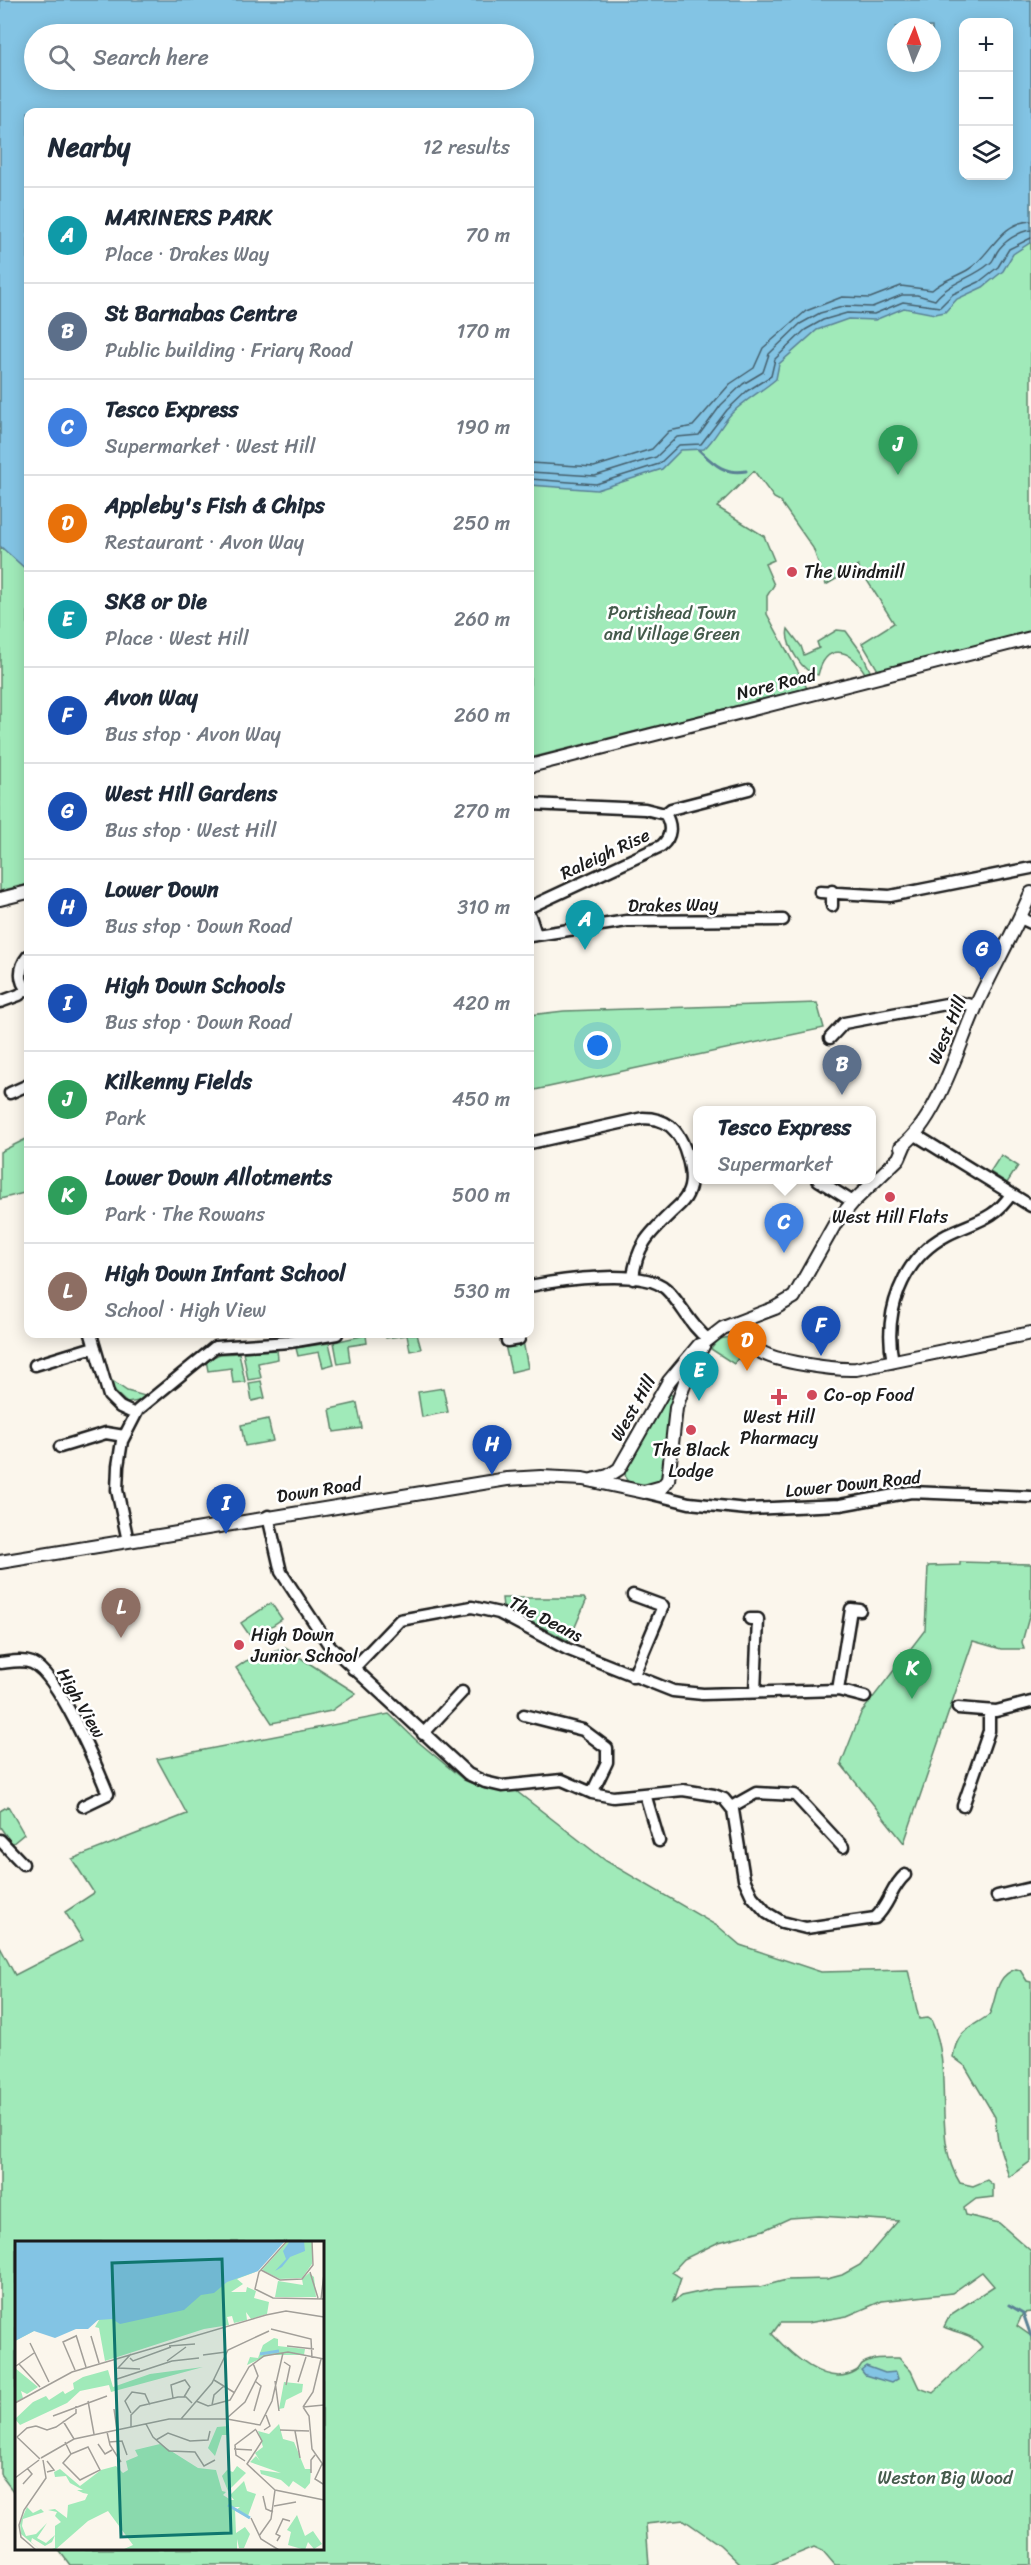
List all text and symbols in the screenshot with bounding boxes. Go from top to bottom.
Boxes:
north arrow [887,18,941,72]
map controls [959,18,1013,180]
button: + [959,18,1013,72]
search box [24,24,534,90]
text: Search here [93,38,209,77]
icon: search [45,41,78,74]
button: − [959,72,1013,126]
text: Nearby [48,124,130,170]
button: layers [959,126,1013,180]
text: 12 results [423,130,510,165]
text: MARINERS PARK [105,198,272,237]
text: A [61,218,74,253]
text: 70 m [465,218,510,253]
text: Place · Drakes Way [105,237,269,272]
text: St Barnabas Centre [105,294,297,333]
text: B [61,314,74,349]
text: 170 m [457,314,510,349]
text: Public building · Friary Road [105,333,352,368]
text: Tesco Express [105,390,238,429]
text: C [61,410,74,445]
text: 190 m [456,410,510,445]
pin: J [878,426,918,475]
text: Supermarket · West Hill [105,429,316,464]
text: Appleby's Fish & Chips [105,486,325,525]
text: D [62,506,73,541]
text: 250 m [453,506,510,541]
text: Restaurant · Avon Way [105,525,304,560]
place label: The Windmill [804,556,906,588]
marker: The Windmill [785,565,799,579]
text: SK8 or Die [105,582,207,621]
park label: Portishead Town and Village Green [604,597,740,650]
text: E [62,602,73,637]
text: 260 m [454,602,510,637]
text: Place · West Hill [105,621,249,656]
street label: Nore Road [733,658,821,709]
text: Avon Way [105,678,198,717]
text: F [62,698,73,733]
text: 260 m [454,698,510,733]
text: Bus stop · Avon Way [105,717,281,752]
text: West Hill Gardens [105,774,277,813]
text: G [61,794,74,829]
text: 270 m [454,794,510,829]
text: Bus stop · West Hill [105,813,276,848]
street label: Raleigh Rise [555,819,655,889]
text: Lower Down [105,870,219,909]
street label: Drakes Way [628,888,719,922]
text: H [60,890,75,925]
text: 310 m [457,890,510,925]
pin: A [566,900,604,950]
text: Bus stop · Down Road [105,909,291,944]
pin: G [962,930,1002,980]
text: High Down Schools [105,966,285,1005]
text: I [64,986,71,1021]
text: 420 m [453,986,510,1021]
street label: West Hill [918,990,976,1069]
text: Bus stop · Down Road [105,1005,291,1040]
your location [583,1031,612,1060]
pin: B [822,1046,862,1095]
text: Kilkenny Fields [105,1062,252,1101]
text: J [63,1082,72,1117]
text: 450 m [452,1082,510,1117]
text: Park [105,1101,146,1136]
popup [693,1106,876,1184]
text: Tesco Express [718,1108,851,1147]
text: Supermarket [718,1147,833,1182]
text: Lower Down Allotments [105,1158,332,1197]
text: K [61,1178,74,1213]
text: 500 m [452,1178,510,1213]
marker: West Hill Flats [883,1190,897,1204]
text: Park · The Rowans [105,1197,265,1232]
place label: West Hill Flats [832,1201,949,1233]
pin: C [764,1204,804,1253]
text: High Down Infant School [105,1254,345,1293]
text: L [63,1274,72,1309]
text: 530 m [454,1274,510,1309]
text: School · High View [105,1293,266,1328]
pin: F [802,1306,840,1356]
pin: D [728,1322,766,1371]
pin: E [680,1352,718,1401]
street label: West Hill [601,1368,665,1447]
place label: Co-op Food [824,1379,915,1411]
marker: Co-op Food [805,1388,819,1402]
marker: West Hill Pharmacy [772,1390,786,1404]
place label: West Hill Pharmacy [740,1401,819,1454]
marker: The Black Lodge [684,1423,698,1437]
pin: H [472,1426,512,1475]
place label: The Black Lodge [652,1434,730,1487]
street label: Lower Down Road [784,1461,924,1507]
street label: Down Road [274,1467,365,1512]
pin: I [206,1484,246,1534]
street label: The Deans [503,1587,589,1652]
pin: L [102,1588,140,1638]
place label: High Down Junior School [250,1619,359,1672]
marker: High Down Junior School [232,1638,246,1652]
pin: K [892,1650,932,1699]
street label: High View [48,1661,115,1745]
inset map [15,2241,324,2550]
park label: Weston Big Wood [878,2462,1014,2494]

